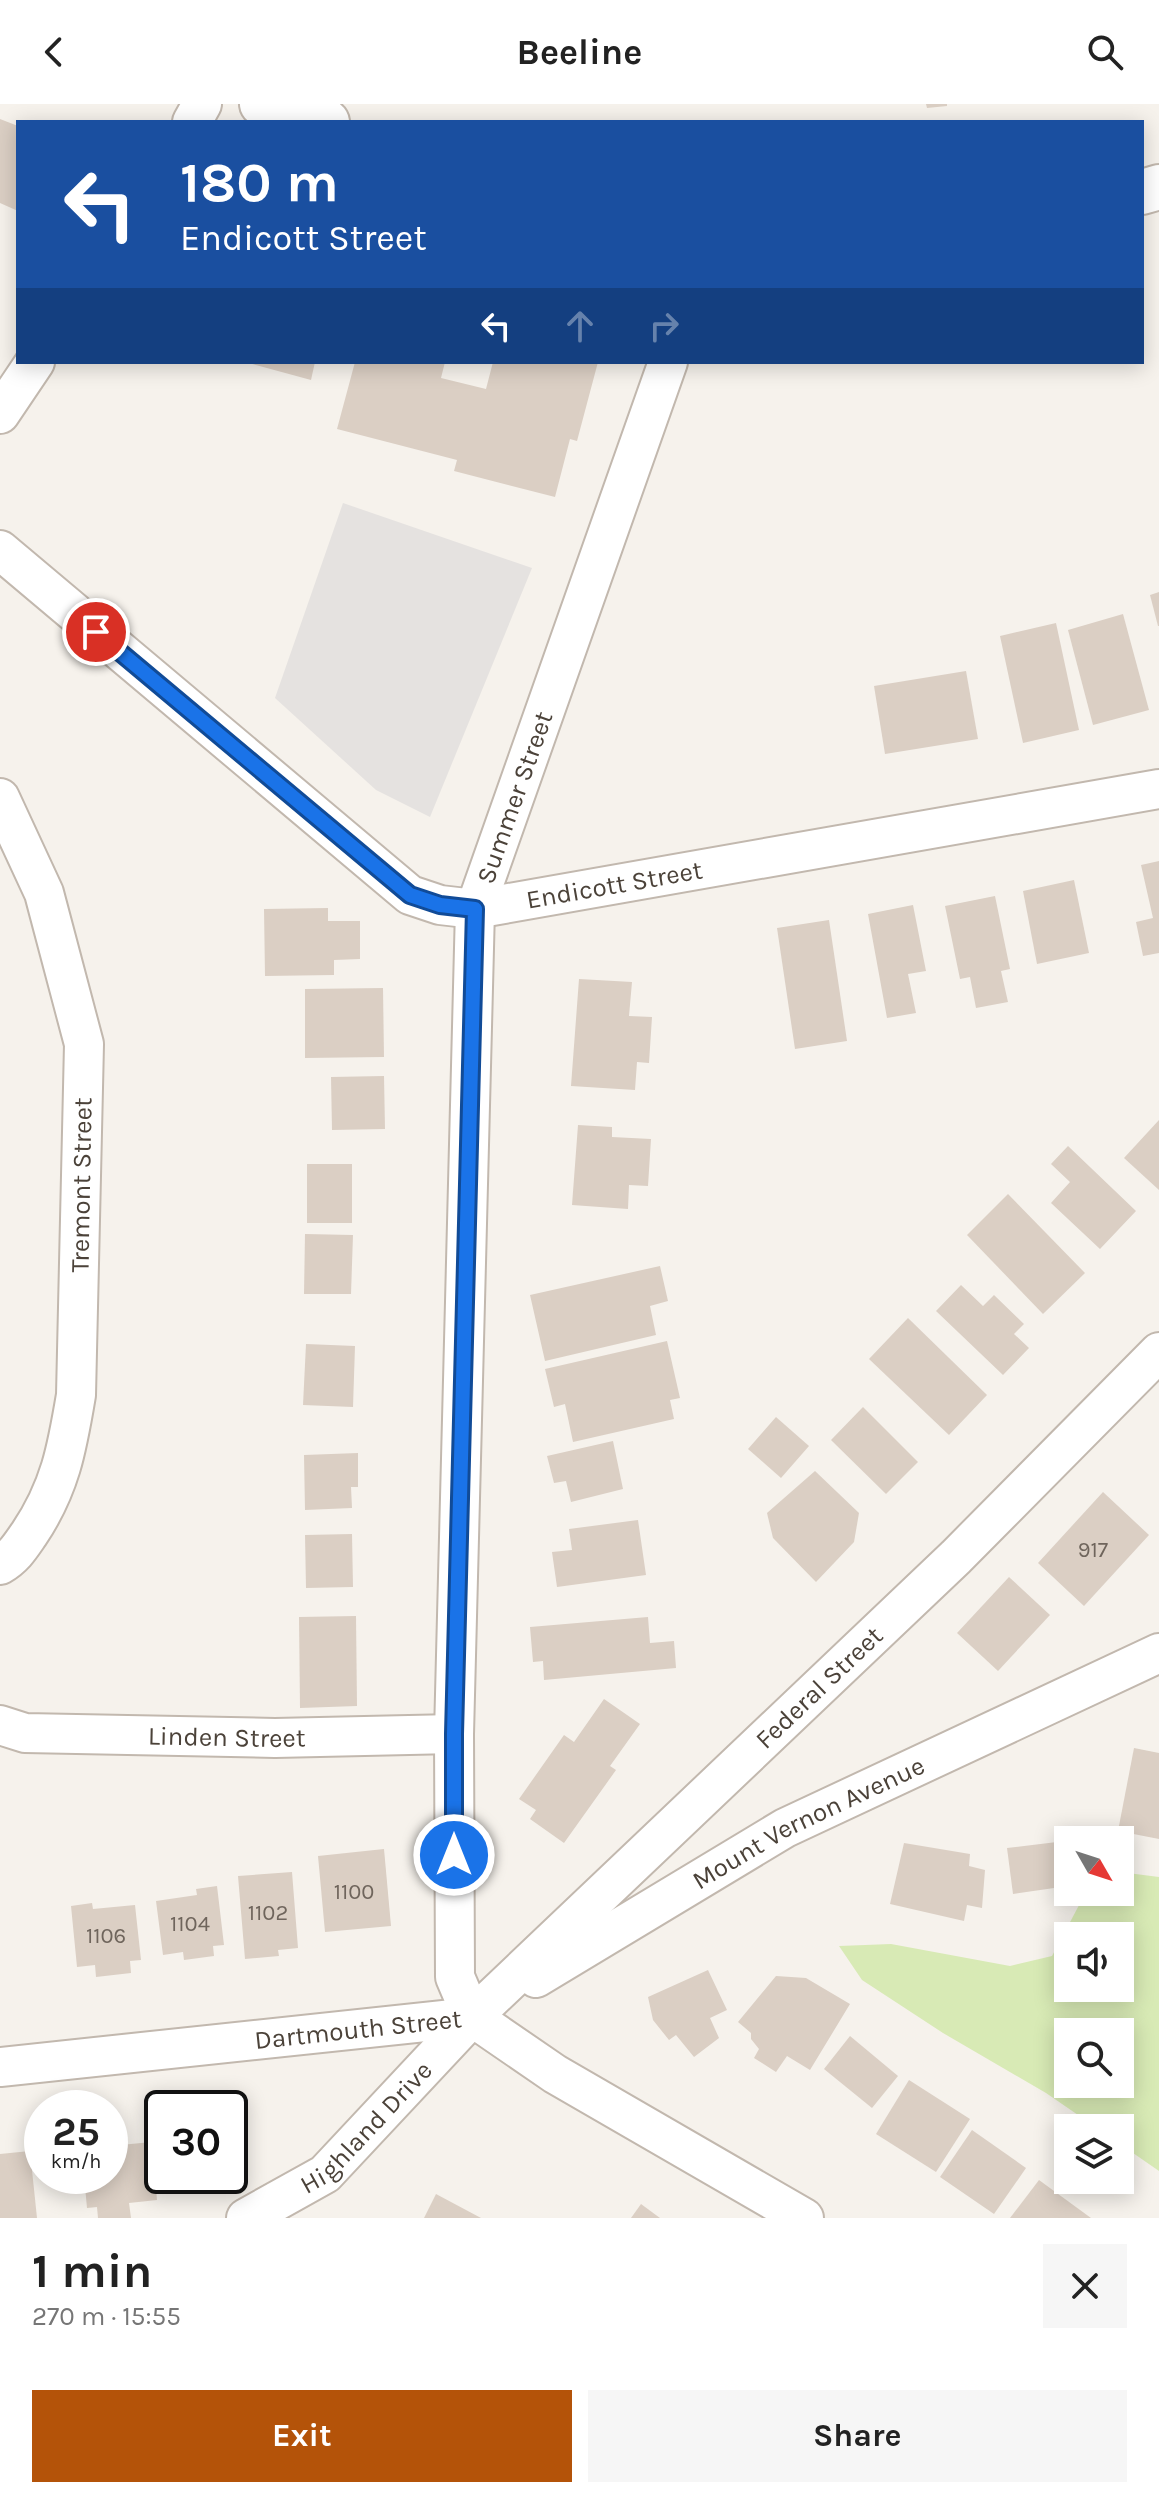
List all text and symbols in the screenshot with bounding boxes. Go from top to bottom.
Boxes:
icon: back [32,30,76,74]
icon: search [1083,30,1127,74]
text: Beeline [517,31,642,73]
text: 180 m [180,150,339,215]
icon: left [48,152,152,256]
text: Endicott Street [180,217,427,259]
icon: left [474,304,518,348]
icon: ahead [558,304,602,348]
icon: right [642,304,686,348]
pin [62,598,130,666]
icon: arrive [74,610,118,654]
street label: Summer Street [470,707,560,888]
street label: Endicott Street [524,854,705,916]
street label: Tremont Street [64,1097,99,1273]
house number: 917 [1078,1537,1108,1563]
street label: Federal Street [749,1620,889,1755]
street label: Linden Street [148,1720,306,1754]
street label: Mount Vernon Avenue [687,1750,930,1896]
position arrow [412,1813,496,1897]
north arrow [1054,1826,1134,1906]
map controls [1054,1826,1134,2194]
house number: 1100 [334,1879,374,1905]
house number: 1102 [248,1900,288,1926]
house number: 1104 [170,1911,210,1937]
button: sound [1054,1922,1134,2002]
house number: 1106 [86,1923,126,1949]
street label: Dartmouth Street [253,2003,463,2056]
button: search [1054,2018,1134,2098]
street label: Highland Drive [295,2055,439,2201]
speed limit sign: 30 [144,2090,248,2194]
text: 25 [52,2108,100,2155]
button: layers [1054,2114,1134,2194]
text: km/h [51,2150,101,2173]
text: 1 min [32,2243,152,2299]
button: close [1043,2244,1127,2328]
text: 270 m · 15:55 [32,2301,181,2332]
button: Exit [32,2390,572,2482]
button: Share [588,2390,1127,2482]

